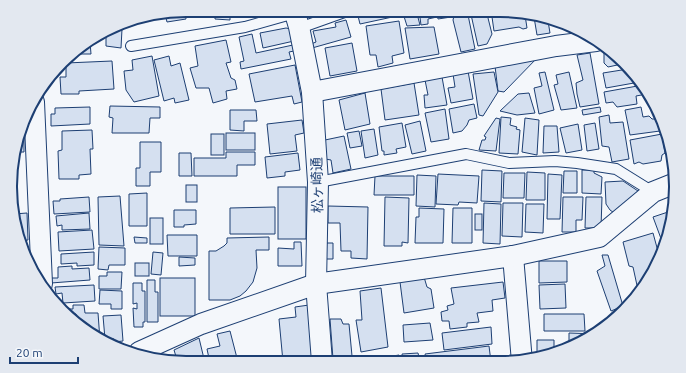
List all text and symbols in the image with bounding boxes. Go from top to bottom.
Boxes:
street label: 松ヶ崎通 [309,157,325,213]
scale bar [10,339,78,365]
text: 20 m [16,346,43,359]

